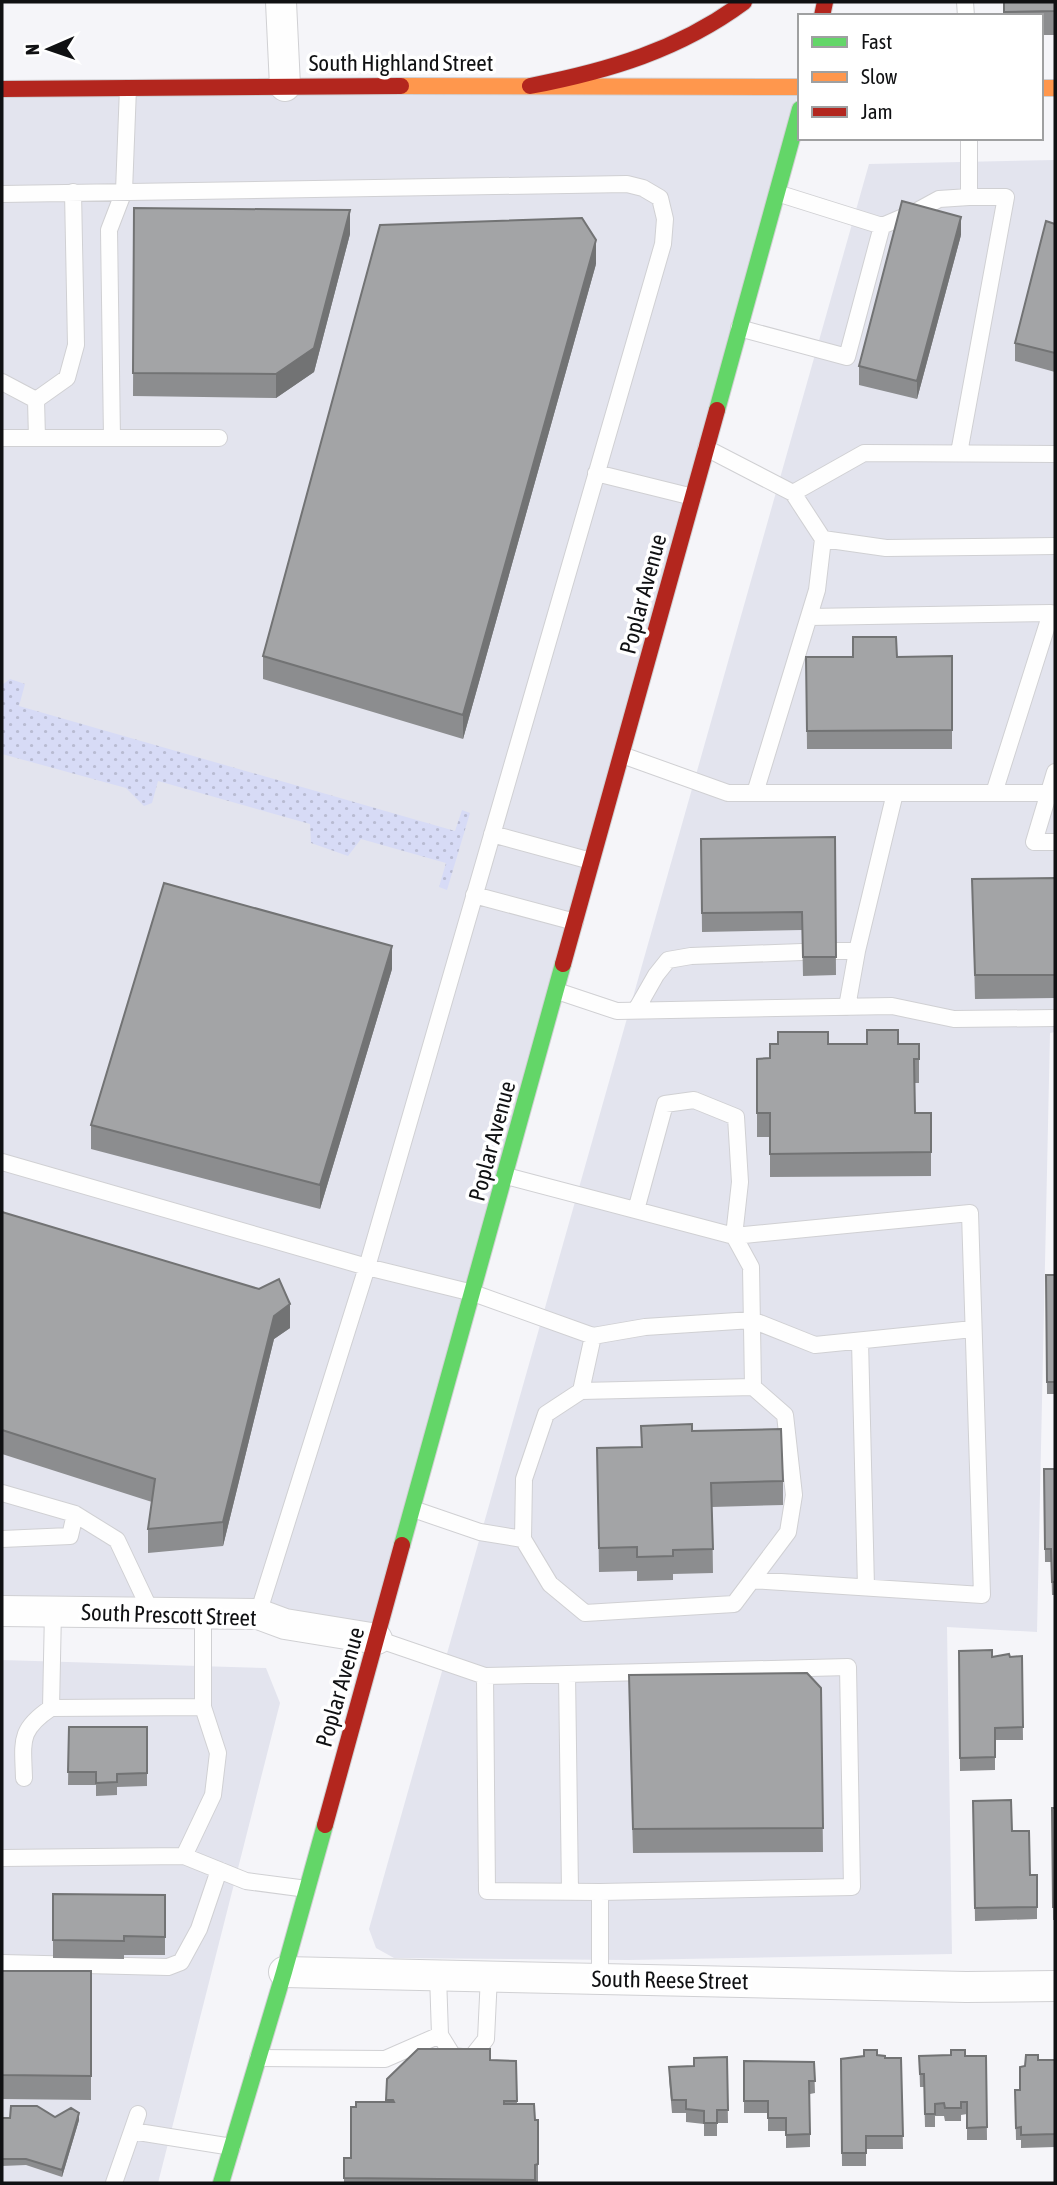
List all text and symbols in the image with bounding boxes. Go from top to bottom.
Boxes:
north arrow [14,14,84,84]
legend [798,14,1043,140]
text: Fast [861,29,892,53]
text: N [21,44,43,56]
street label: South Highland Street [309,50,493,76]
text: Slow [861,64,898,88]
text: Jam [861,99,893,123]
street label: Poplar Avenue [615,531,671,657]
street label: Poplar Avenue [464,1078,520,1204]
street label: South Prescott Street [81,1599,257,1631]
street label: Poplar Avenue [311,1624,369,1750]
street label: South Reese Street [591,1966,749,1994]

